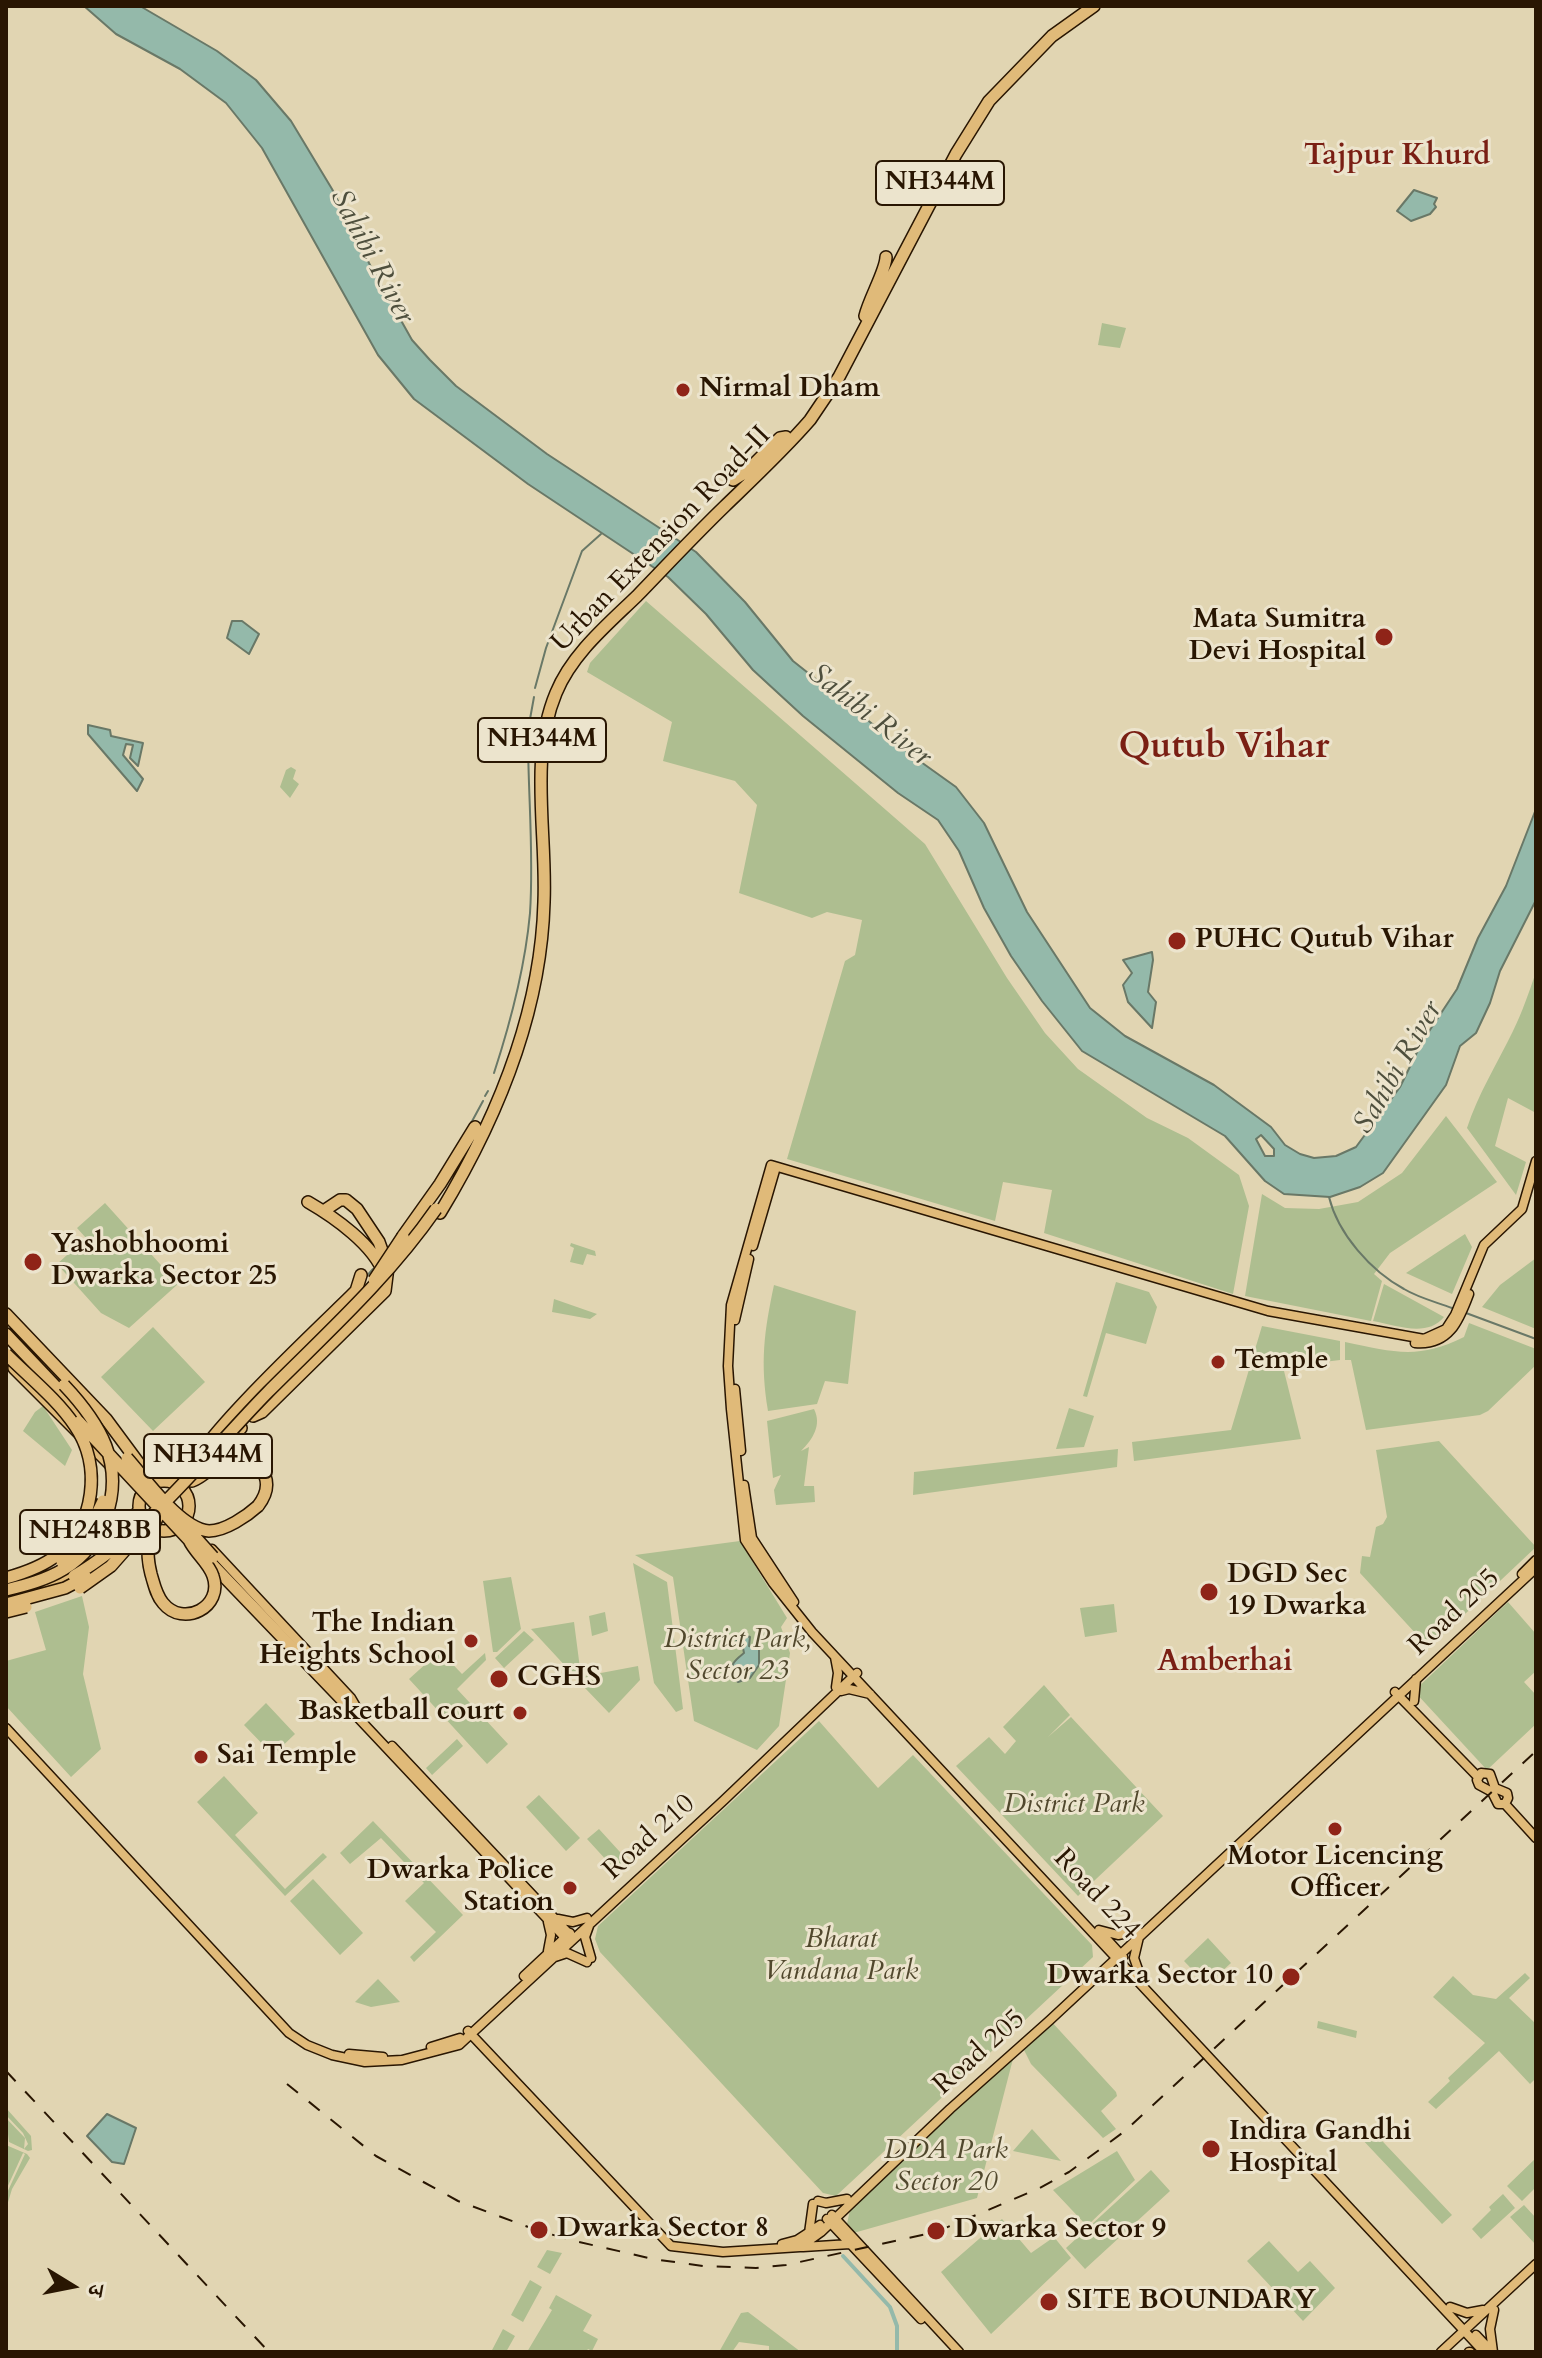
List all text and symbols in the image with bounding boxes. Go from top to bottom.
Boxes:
district label: Tajpur Khurd [1304,139,1490,175]
road number: NH344M [876,161,1004,205]
water label: Sahibi River [321,184,421,330]
place label: Nirmal Dham [699,373,880,407]
marker: Nirmal Dham [674,381,692,399]
street label: Urban Extension Road-II [545,420,779,660]
place label: Mata Sumitra Devi Hospital [1189,604,1366,670]
marker: Mata Sumitra Devi Hospital [1373,626,1395,648]
water label: Sahibi River [800,657,938,775]
road number: NH344M [478,718,606,762]
district label: Qutub Vihar [1118,727,1330,771]
place label: PUHC Qutub Vihar [1195,924,1454,958]
marker: PUHC Qutub Vihar [1166,930,1188,952]
water label: Sahibi River [1347,995,1451,1141]
place label: Yashobhoomi Dwarka Sector 25 [51,1229,277,1295]
marker: Yashobhoomi Dwarka Sector 25 [22,1251,44,1273]
place label: Temple [1234,1345,1329,1379]
marker: Temple [1209,1353,1227,1371]
road number: NH344M [144,1434,272,1478]
road number: NH248BB [20,1510,160,1554]
place label: DGD Sec 19 Dwarka [1227,1559,1366,1625]
street label: Road 205 [1403,1562,1507,1664]
marker: DGD Sec 19 Dwarka [1198,1581,1220,1603]
place label: The Indian Heights School [259,1608,455,1674]
park label: District Park, Sector 23 [664,1624,810,1690]
marker: The Indian Heights School [462,1632,480,1650]
district label: Amberhai [1157,1645,1293,1681]
place label: CGHS [517,1662,601,1696]
marker: CGHS [488,1668,510,1690]
place label: Basketball court [298,1696,504,1730]
marker: Basketball court [511,1704,529,1722]
place label: Sai Temple [217,1740,357,1774]
marker: Sai Temple [192,1748,210,1766]
street label: Road 210 [597,1788,703,1888]
park label: District Park [1003,1789,1145,1823]
marker: Motor Licencing Officer [1326,1820,1344,1838]
place label: Motor Licencing Officer [1227,1841,1443,1907]
street label: Road 224 [1045,1843,1147,1947]
place label: Dwarka Police Station [367,1855,554,1921]
marker: Dwarka Police Station [561,1879,579,1897]
park label: Bharat Vandana Park [764,1924,918,1990]
place label: Dwarka Sector 10 [1047,1960,1273,1994]
marker: Dwarka Sector 10 [1280,1966,1302,1988]
street label: Road 205 [927,2003,1033,2103]
place label: Indira Gandhi Hospital [1229,2116,1411,2182]
park label: DDA Park Sector 20 [884,2135,1008,2201]
marker: Indira Gandhi Hospital [1200,2138,1222,2160]
place label: Dwarka Sector 8 [557,2213,769,2247]
place label: Dwarka Sector 9 [954,2214,1166,2248]
marker: Dwarka Sector 8 [528,2219,550,2241]
marker: Dwarka Sector 9 [925,2220,947,2242]
north arrow [32,2246,112,2326]
text: उ [80,2282,111,2298]
place label: SITE BOUNDARY [1067,2285,1316,2319]
marker: SITE BOUNDARY [1038,2291,1060,2313]

